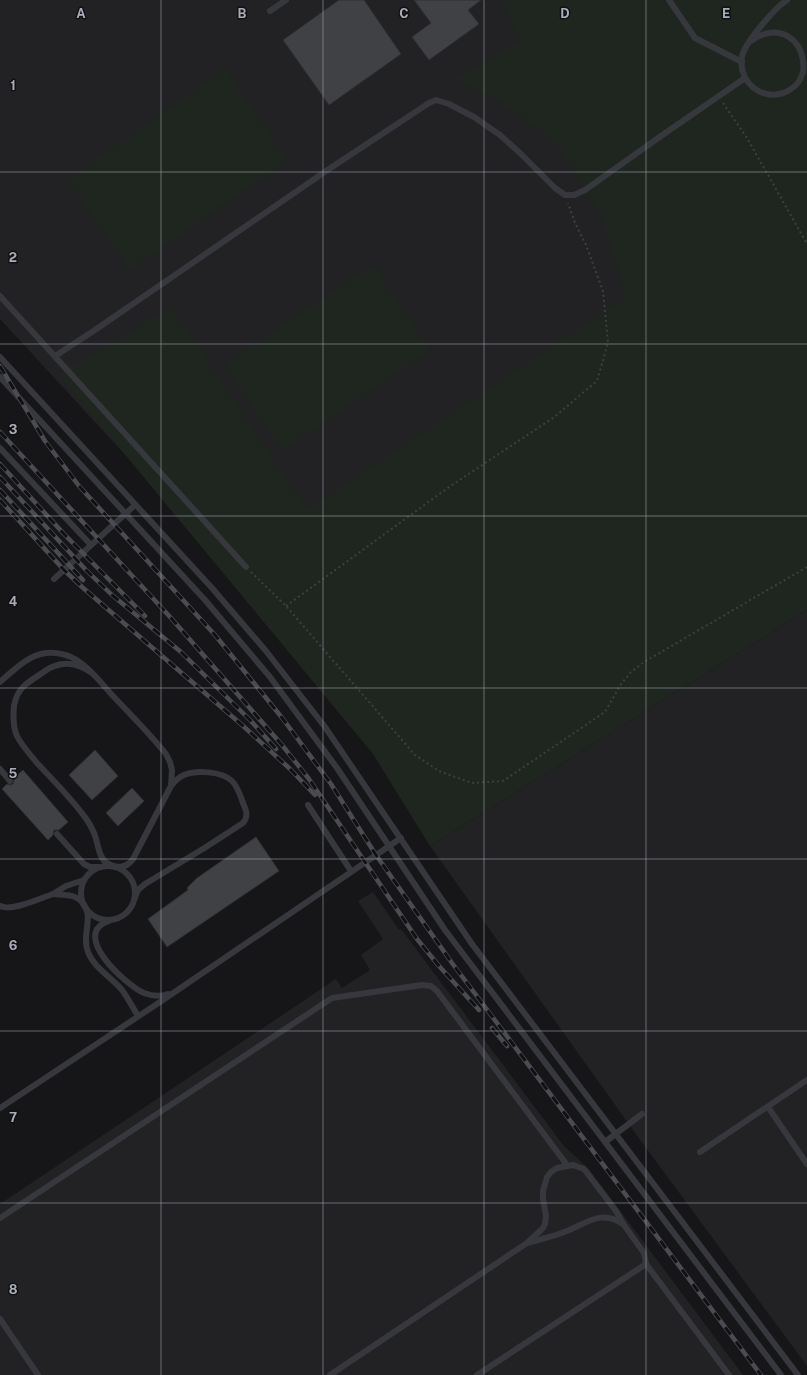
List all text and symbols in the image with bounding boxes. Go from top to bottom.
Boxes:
text: A [76,6,86,21]
text: B [238,6,247,21]
text: C [399,6,409,21]
text: D [560,6,570,21]
text: E [722,6,730,21]
text: 1 [10,78,16,93]
text: 2 [9,250,17,265]
text: 3 [9,422,18,437]
text: 4 [9,594,18,609]
text: 5 [9,766,18,781]
text: 6 [9,938,18,953]
text: 7 [9,1110,17,1125]
text: 8 [9,1282,18,1297]

